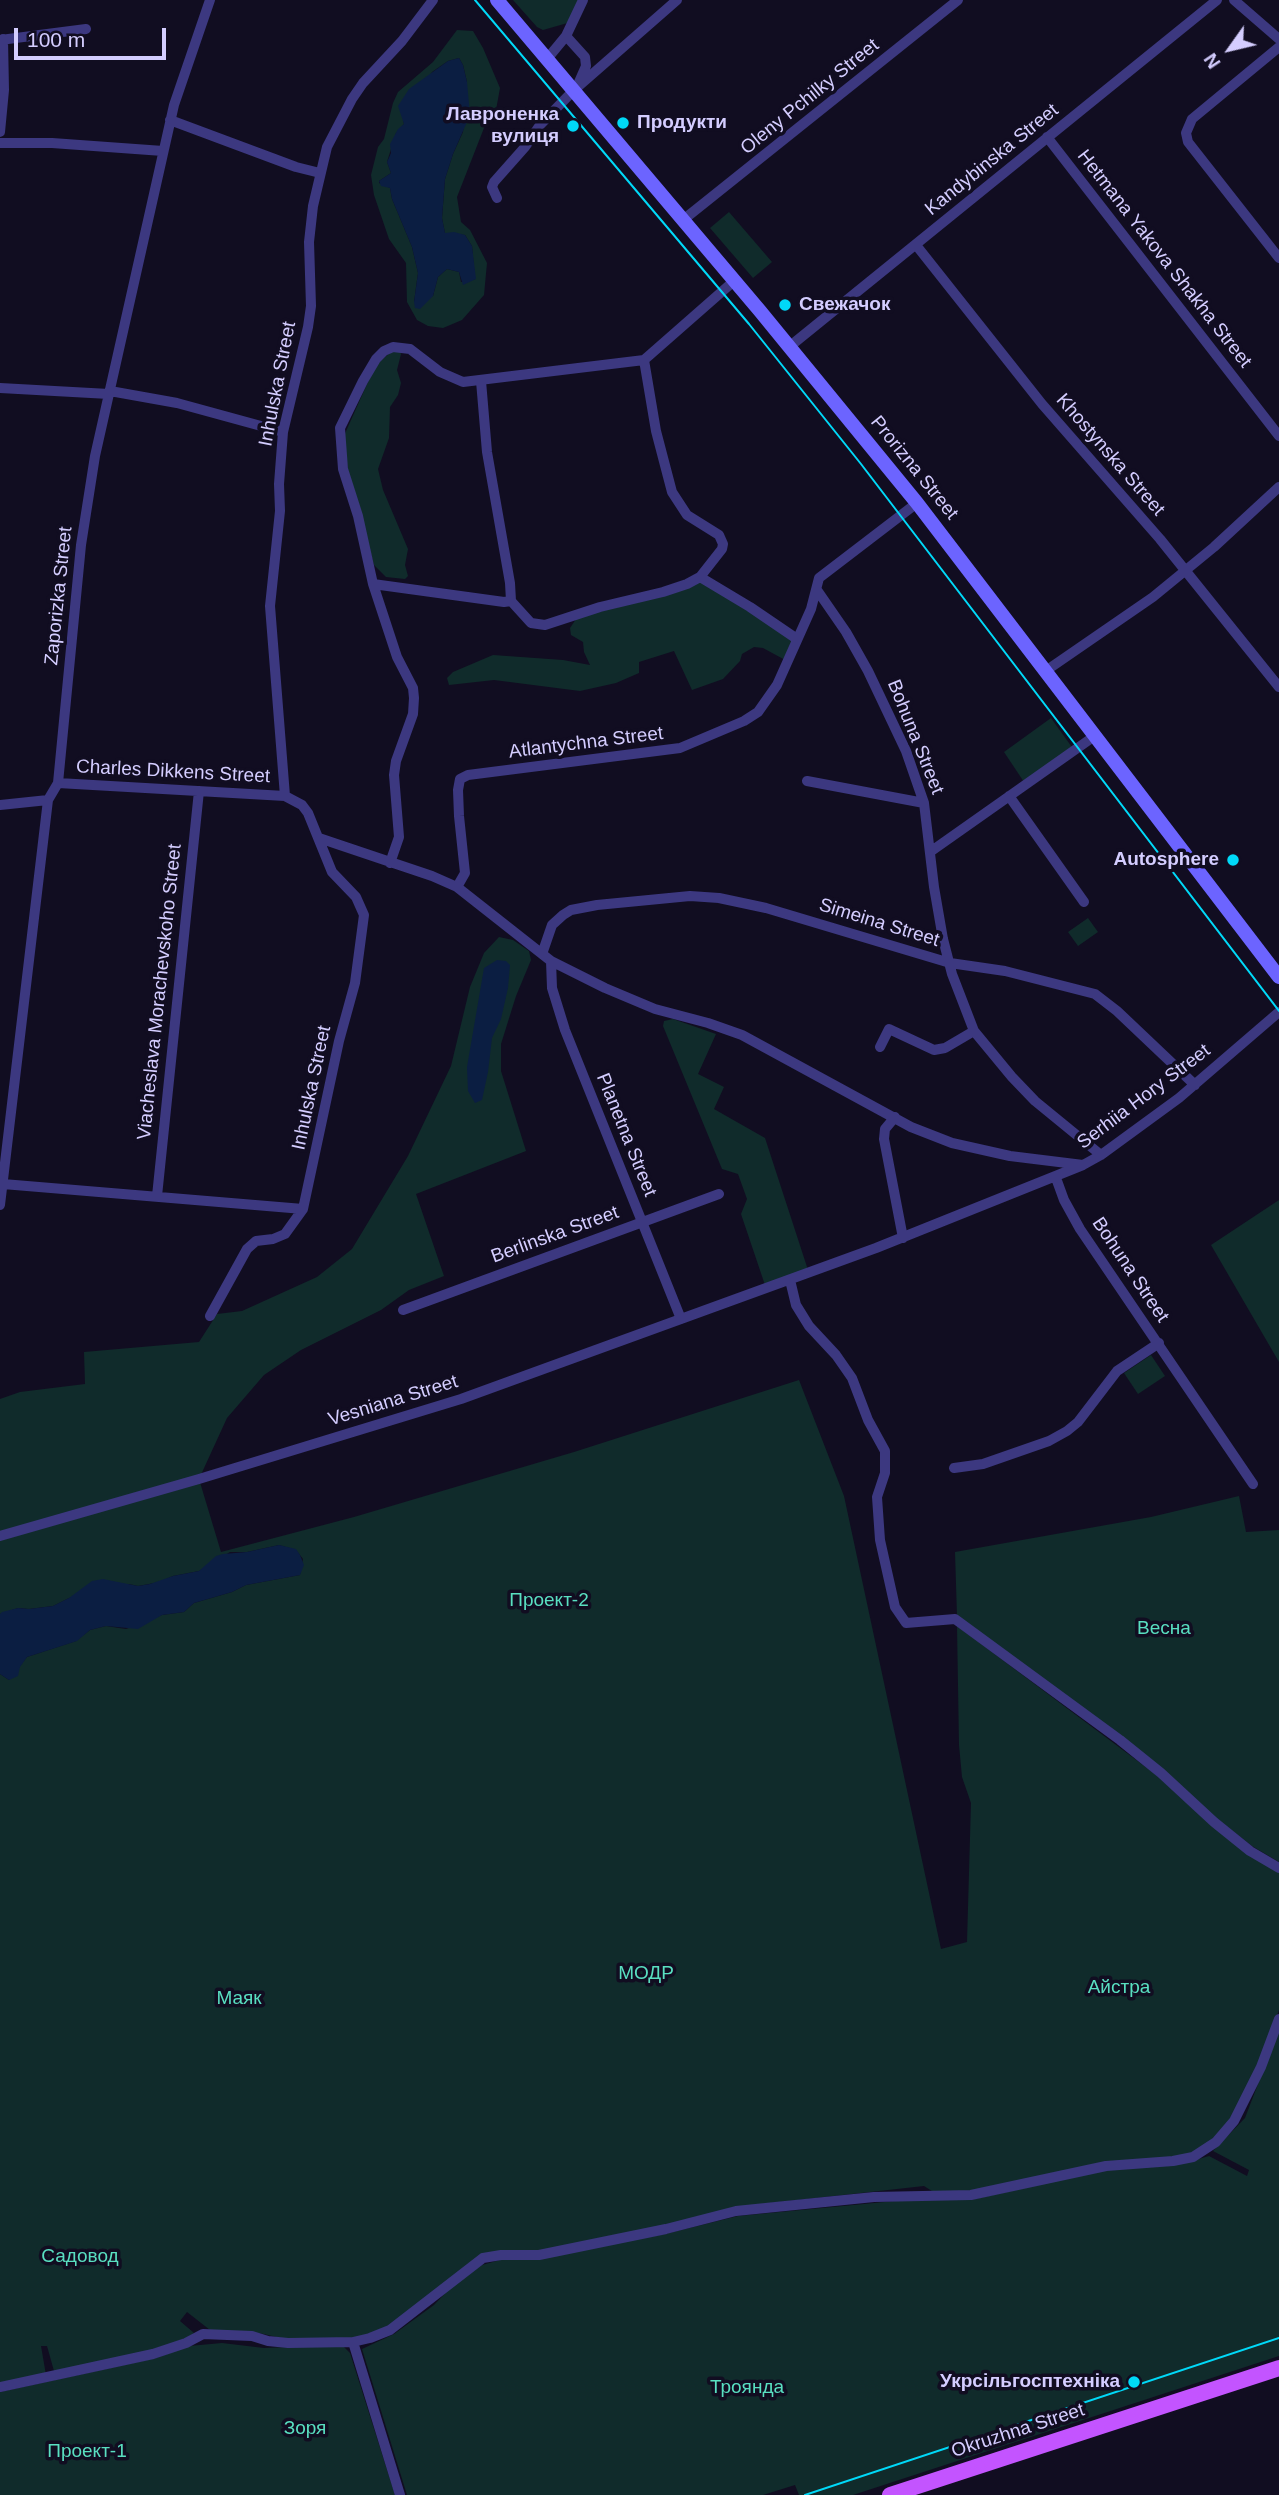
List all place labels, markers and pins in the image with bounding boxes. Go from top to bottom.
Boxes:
place label: Лавроненка вулиця [446,104,559,148]
place label: Продукти [637,112,727,134]
marker: Продукти [615,115,631,131]
marker: Лавроненка вулиця [565,118,581,134]
place label: Свежачок [799,294,890,316]
marker: Свежачок [777,297,793,313]
place label: Autosphere [1113,849,1219,871]
marker: Autosphere [1225,852,1241,868]
place label: Укрсільгосптехніка [940,2371,1120,2393]
marker: Укрсільгосптехніка [1126,2374,1142,2390]

